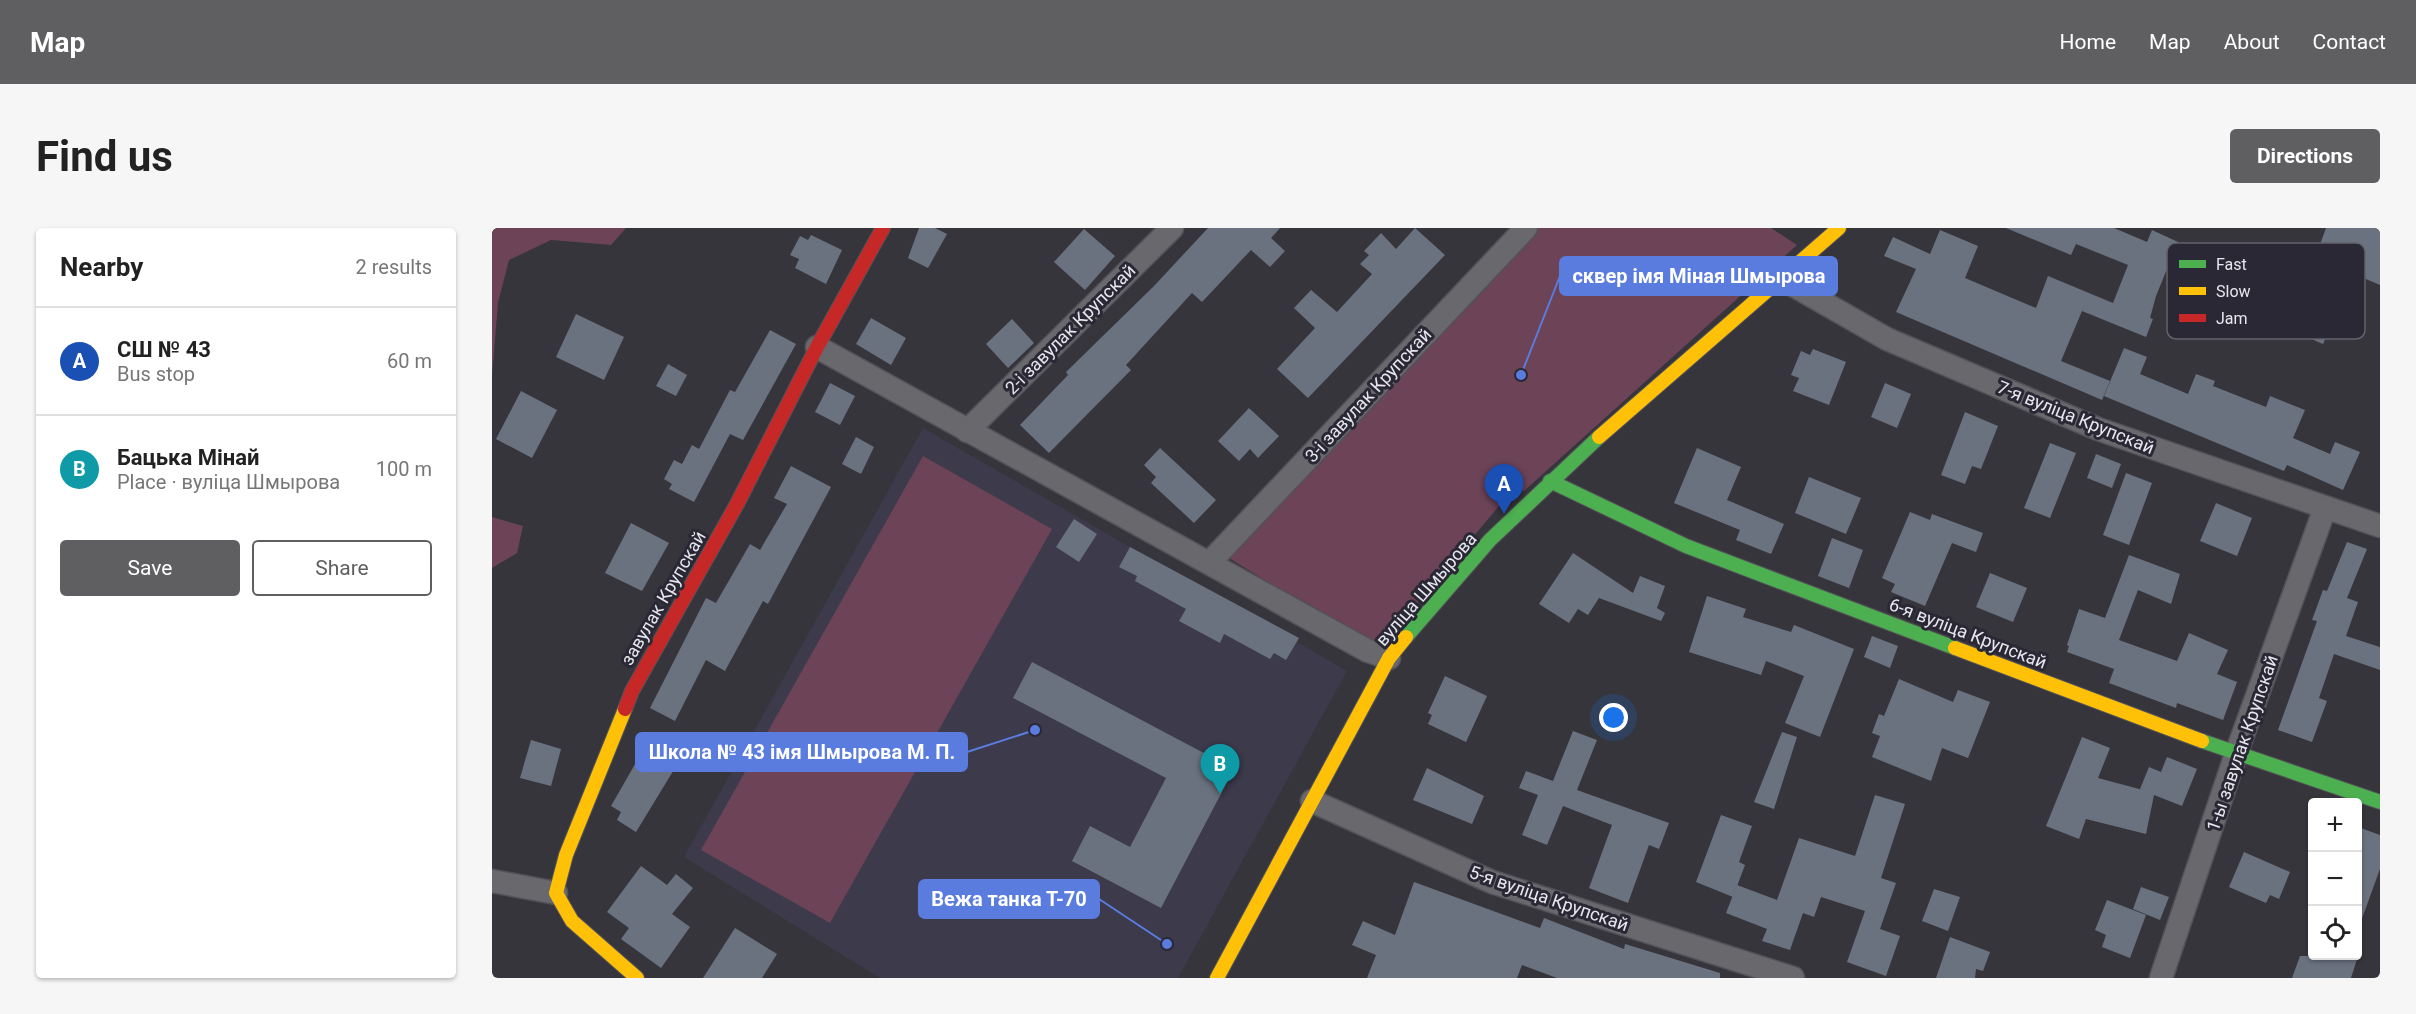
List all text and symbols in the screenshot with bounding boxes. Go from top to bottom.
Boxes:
text: Map [30,26,85,59]
text: Home [2060,30,2116,54]
text: Map [2149,30,2191,54]
text: About [2224,30,2280,54]
text: Contact [2313,30,2386,54]
button: Directions [2230,129,2380,183]
text: Find us [36,132,173,181]
legend [2167,243,2365,339]
text: Nearby [60,252,143,282]
text: 2 results [356,255,432,279]
text: Fast [2216,255,2247,274]
callout: сквер імя Міная Шмырова [1560,257,1837,295]
street label: 2-і завулак Крупскай [1001,260,1139,398]
text: сквер імя Міная Шмырова [1572,264,1826,288]
text: Slow [2216,282,2251,301]
text: Jam [2216,309,2248,328]
street label: 3-і завулак Крупскай [1301,324,1435,466]
text: СШ № 43 [117,337,211,362]
text: A [73,349,86,373]
text: 60 m [387,349,432,373]
text: Bus stop [117,362,195,386]
street label: 7-я вуліца Крупскай [1995,376,2157,458]
text: Бацька Мінай [117,445,260,470]
text: B [73,457,86,481]
text: 100 m [376,457,432,481]
pin: A [1484,464,1524,514]
text: Place · вуліца Шмырова [117,470,340,494]
street label: завулак Крупскай [616,527,710,669]
street label: вуліца Шмырова [1371,528,1481,650]
button: Save [60,540,240,596]
button: Share [252,540,432,596]
street label: 6-я вуліца Крупскай [1886,593,2050,673]
street label: 1-ы завулак Крупскай [2202,652,2282,834]
your location [1599,703,1628,732]
callout: Школа № 43 імя Шмырова М. П. [636,733,967,771]
text: Школа № 43 імя Шмырова М. П. [649,740,955,764]
pin: B [1200,744,1240,794]
map controls [2308,798,2362,960]
button: + [2308,798,2362,852]
button: − [2308,852,2362,906]
street label: 5-я вуліца Крупскай [1467,861,1631,935]
callout: Вежа танка Т-70 [919,880,1099,918]
text: Вежа танка Т-70 [931,887,1087,911]
button: locate [2308,906,2362,960]

